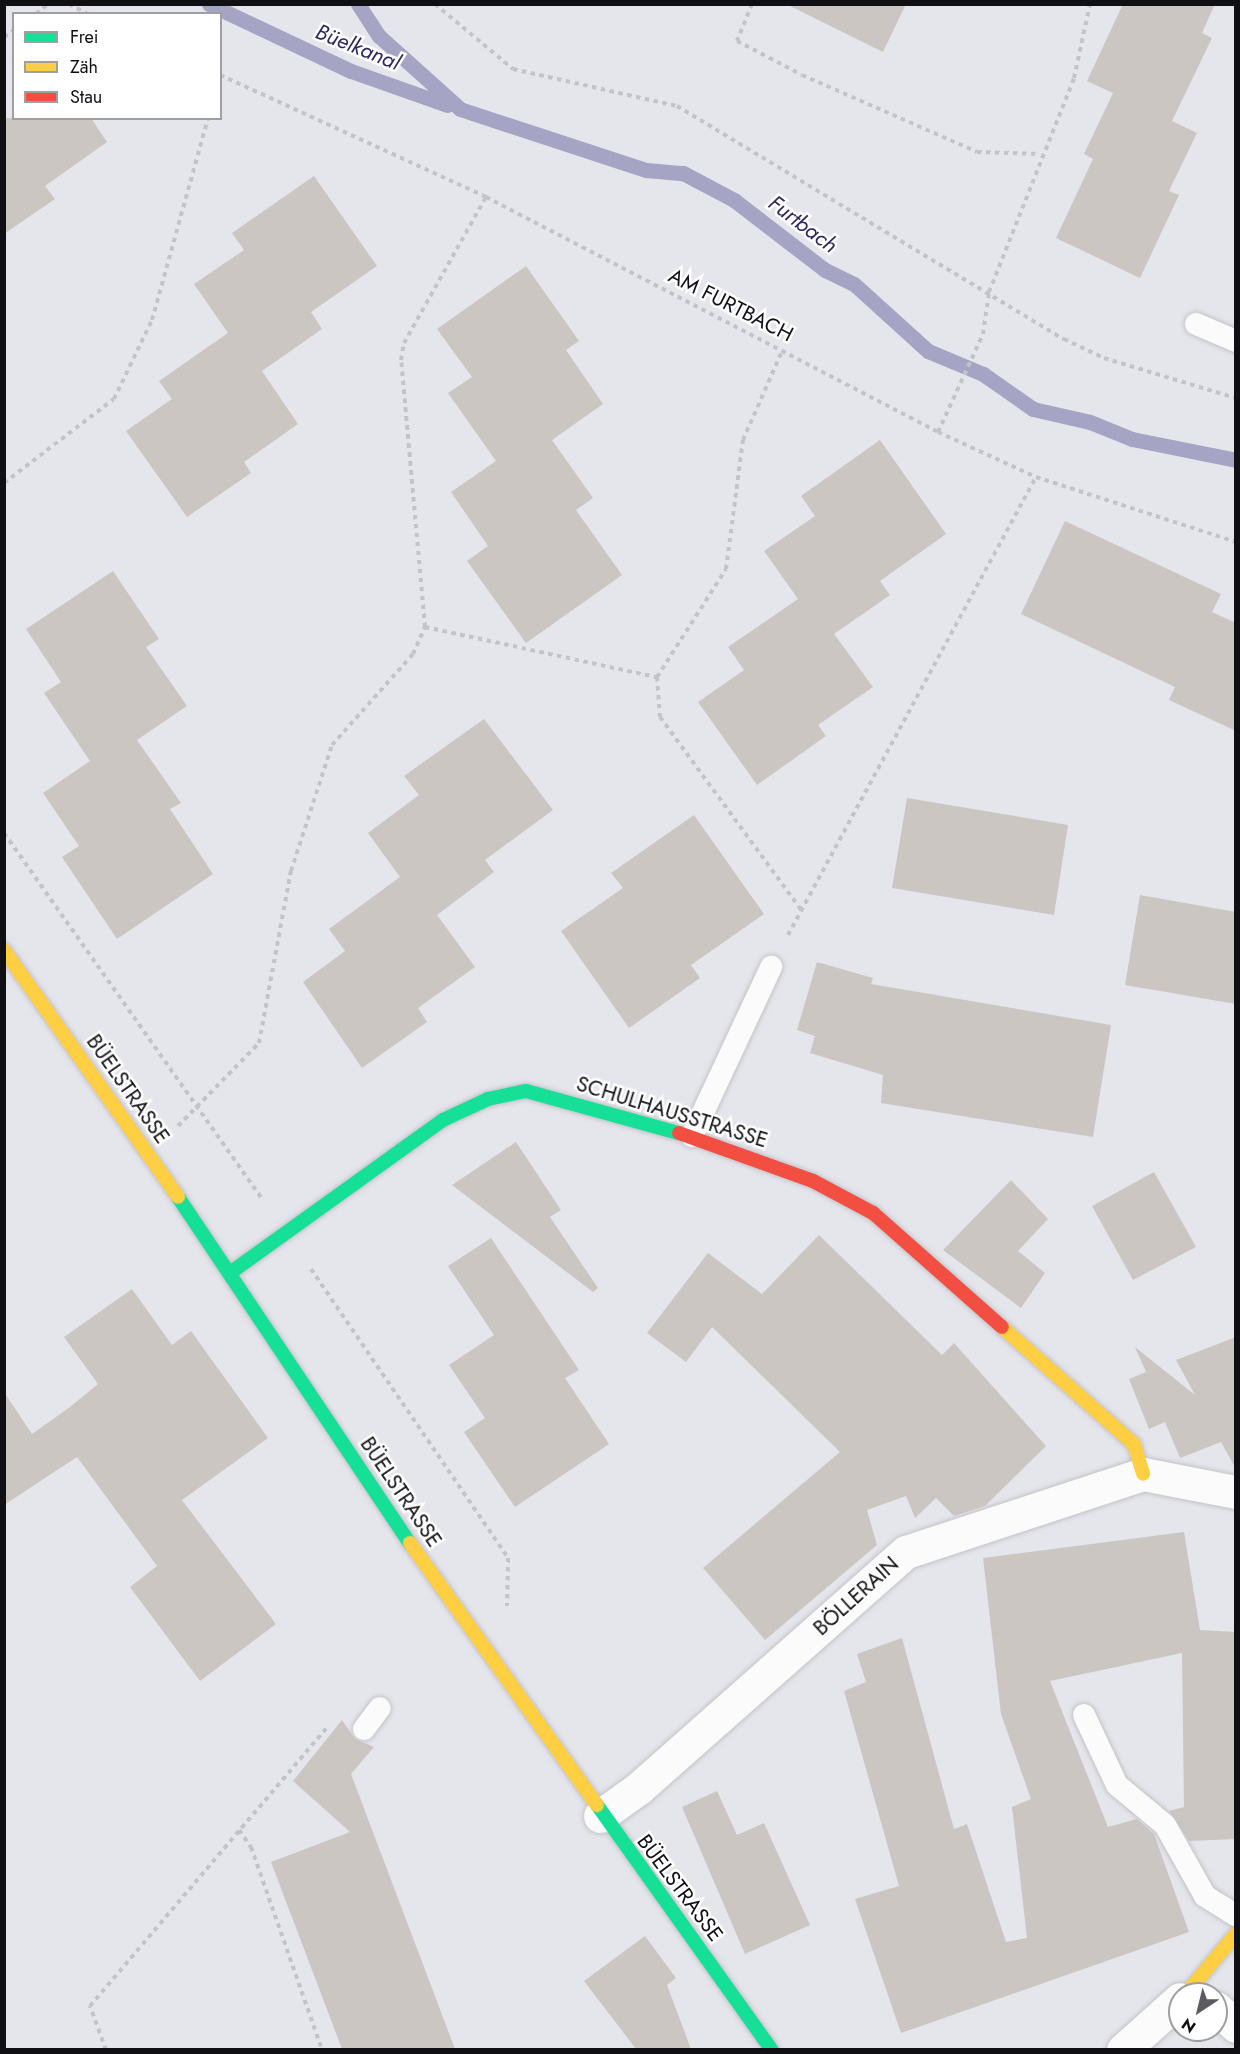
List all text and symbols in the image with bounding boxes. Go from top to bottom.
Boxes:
legend [12,12,222,120]
water label: Büelkanal [312,18,404,76]
text: Frei [70,24,99,50]
text: Zäh [70,54,98,80]
text: Stau [70,84,102,110]
water label: Furtbach [763,190,843,258]
street label: AM FURTBACH [665,263,797,347]
street label: BÜELSTRASSE [81,1030,175,1148]
street label: SCHULHAUSSTRASSE [573,1071,771,1153]
street label: BÜELSTRASSE [355,1432,447,1552]
street label: BÖLLERAIN [808,1551,904,1641]
street label: BÜELSTRASSE [632,1830,728,1946]
north arrow [1168,1982,1228,2042]
text: N [1177,2012,1200,2039]

